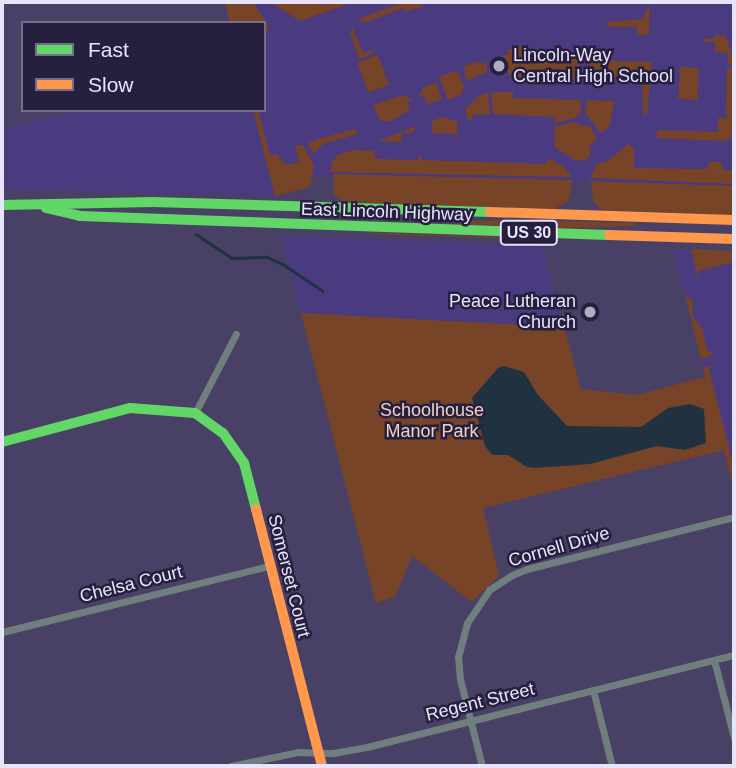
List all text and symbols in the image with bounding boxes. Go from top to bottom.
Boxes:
legend [21,21,266,112]
text: Fast [88,38,129,61]
place label: Lincoln-Way Central High School [513,45,673,88]
marker: Lincoln-Way Central High School [491,58,507,74]
text: Slow [88,73,134,96]
street label: East Lincoln Highway [301,198,473,226]
road number: US 30 [499,220,559,246]
place label: Peace Lutheran Church [449,291,576,334]
marker: Peace Lutheran Church [582,304,598,320]
park label: Schoolhouse Manor Park [380,400,484,442]
street label: Somerset Court [263,512,315,640]
street label: Cornell Drive [506,522,612,572]
street label: Chelsa Court [77,561,185,607]
street label: Regent Street [424,678,536,726]

